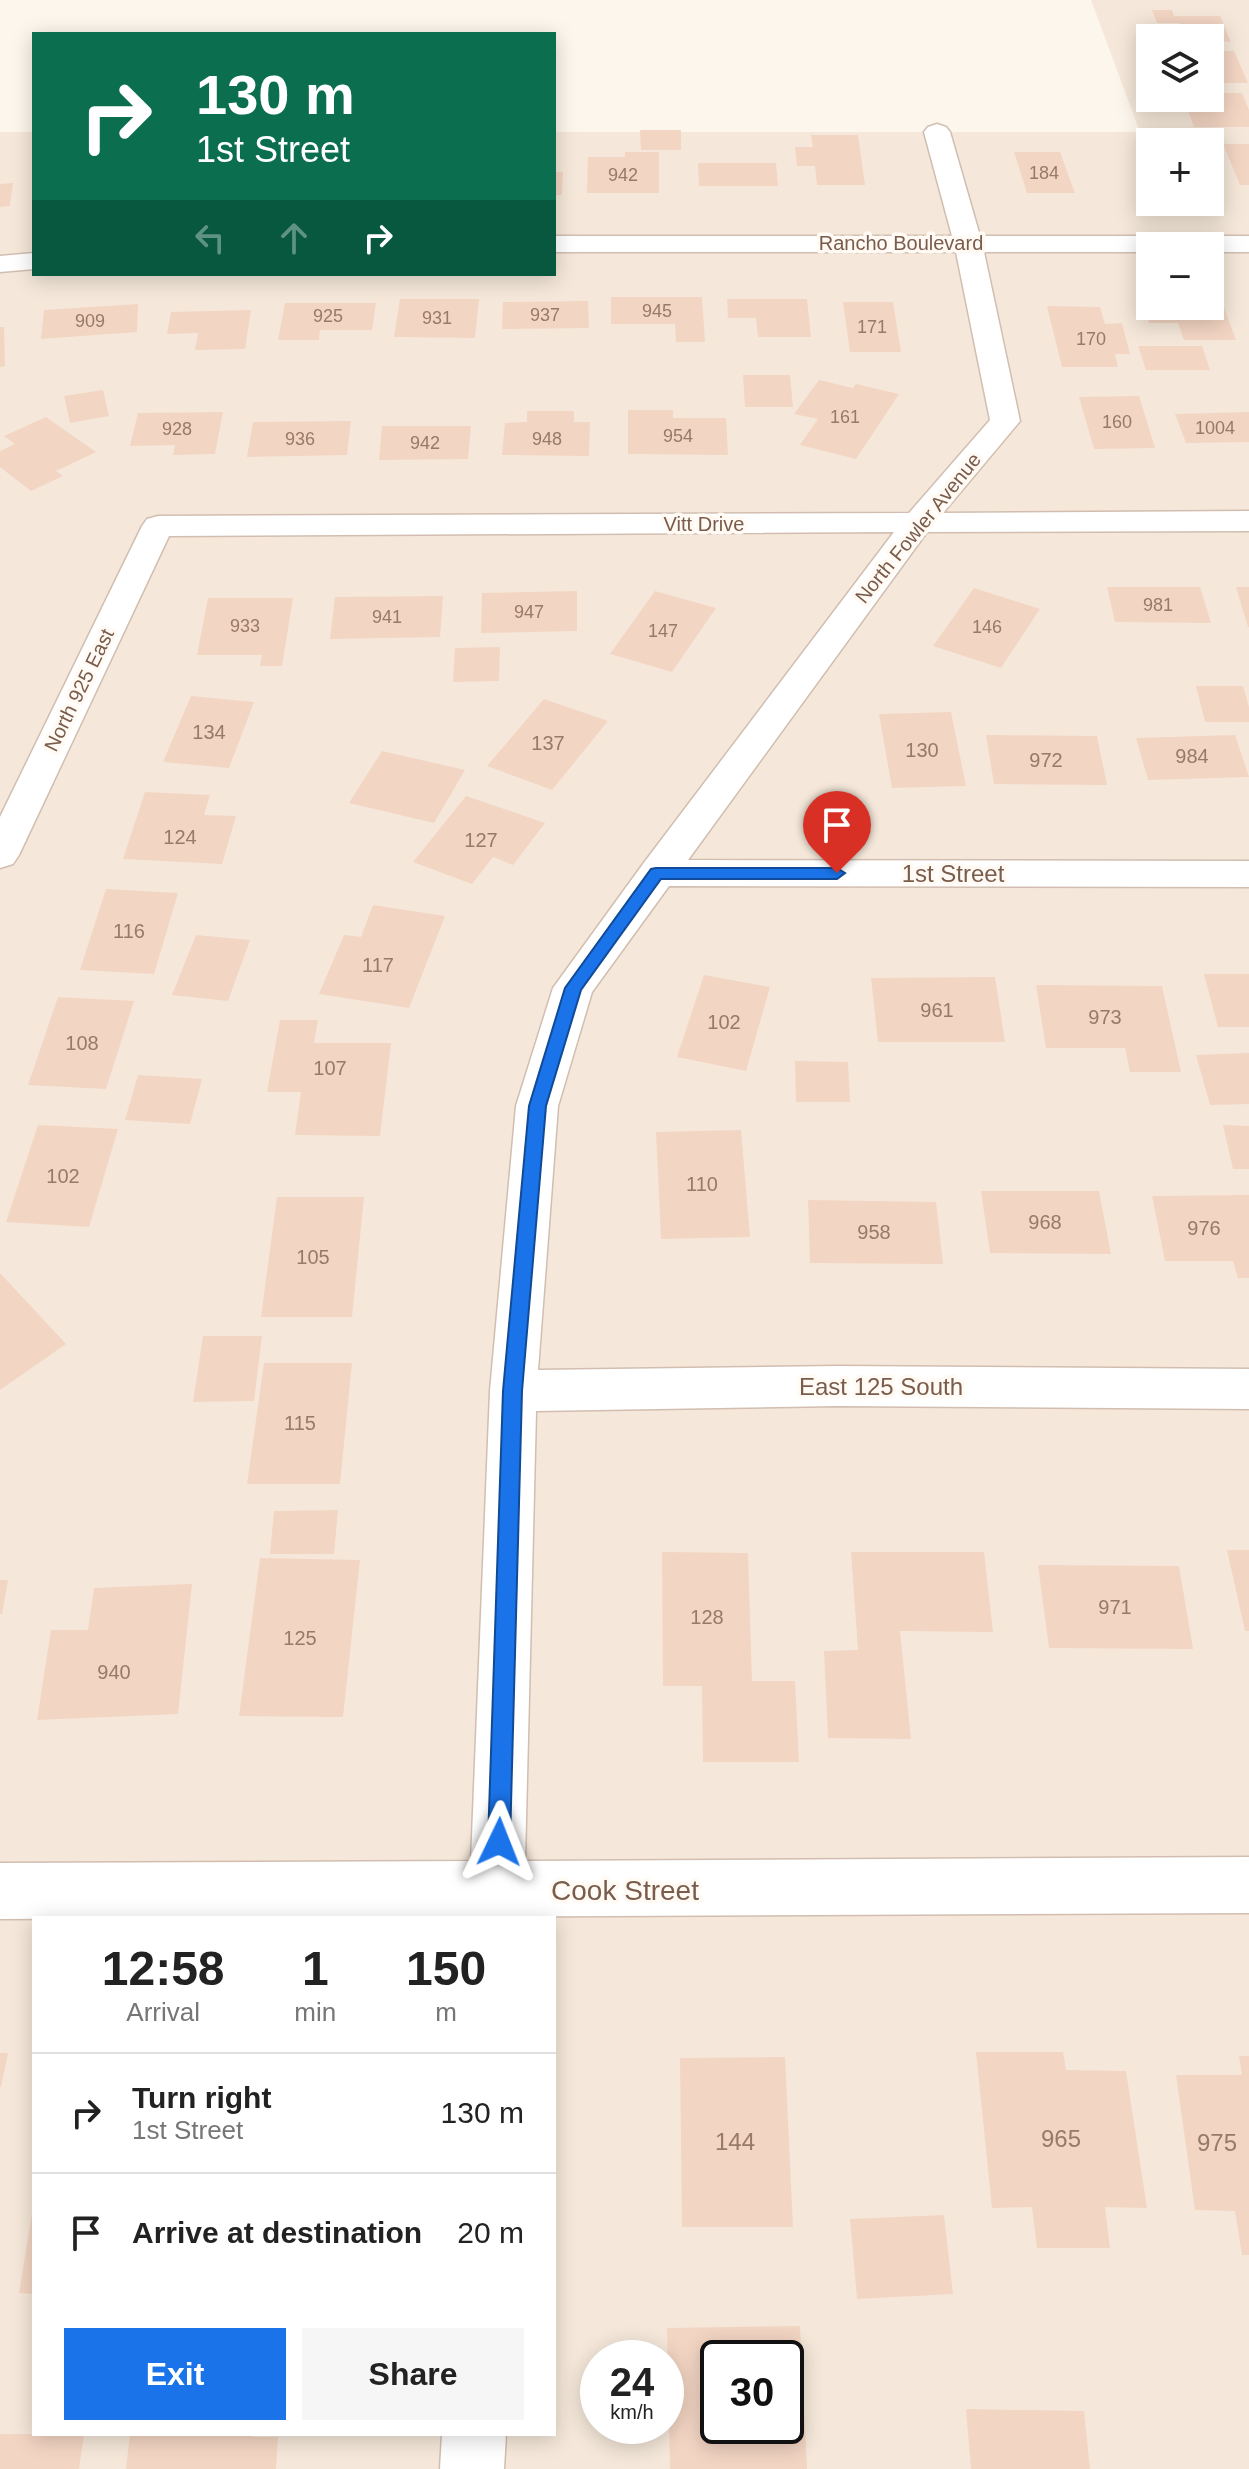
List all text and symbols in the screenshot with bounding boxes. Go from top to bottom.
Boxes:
map controls [1136,24,1224,320]
button: layers [1136,24,1224,112]
text: 130 m [196,63,355,126]
icon: right [64,64,168,168]
button: + [1136,128,1224,216]
text: 1st Street [196,129,350,170]
house number: 184 [1029,163,1059,183]
house number: 942 [608,165,638,185]
icon: left [188,216,232,260]
icon: ahead [272,216,316,260]
icon: right [356,216,400,260]
street label: Rancho Boulevard [819,232,983,254]
button: − [1136,232,1224,320]
house number: 945 [642,301,672,321]
house number: 937 [530,305,560,325]
house number: 925 [313,306,343,326]
house number: 931 [422,308,452,328]
house number: 909 [75,311,105,331]
house number: 171 [857,317,887,337]
house number: 170 [1076,329,1106,349]
house number: 161 [830,407,860,427]
house number: 160 [1102,412,1132,432]
house number: 1004 [1195,418,1235,438]
house number: 928 [162,419,192,439]
house number: 954 [663,426,693,446]
house number: 936 [285,429,315,449]
house number: 948 [532,429,562,449]
house number: 942 [410,433,440,453]
street label: North Fowler Avenue [851,449,985,607]
street label: Vitt Drive [664,513,744,535]
house number: 981 [1143,595,1173,615]
house number: 947 [514,602,544,622]
house number: 941 [372,607,402,627]
house number: 933 [230,616,260,636]
house number: 146 [972,617,1002,637]
house number: 147 [648,621,678,641]
street label: North 925 East [40,625,118,755]
house number: 134 [192,721,226,743]
house number: 137 [531,732,565,754]
house number: 130 [905,739,939,761]
house number: 984 [1175,745,1209,767]
house number: 972 [1029,749,1063,771]
pin [803,791,871,873]
icon: arrive [815,803,859,847]
house number: 124 [163,826,197,848]
house number: 127 [464,829,498,851]
street label: 1st Street [902,860,1005,887]
house number: 116 [113,920,145,942]
house number: 117 [362,954,394,976]
house number: 961 [920,999,954,1021]
house number: 973 [1088,1006,1122,1028]
house number: 102 [707,1011,741,1033]
house number: 108 [65,1032,99,1054]
house number: 107 [313,1057,347,1079]
house number: 102 [46,1165,80,1187]
house number: 110 [686,1173,718,1195]
house number: 968 [1028,1211,1062,1233]
house number: 976 [1187,1217,1221,1239]
house number: 958 [857,1221,891,1243]
house number: 105 [296,1246,330,1268]
street label: East 125 South [799,1373,963,1400]
house number: 115 [284,1412,316,1434]
house number: 971 [1098,1596,1132,1618]
house number: 128 [690,1606,724,1628]
house number: 125 [283,1627,317,1649]
house number: 940 [97,1661,131,1683]
position arrow [457,1800,541,1884]
street label: Cook Street [551,1875,699,1906]
text: 12:58 [102,1942,225,1995]
text: 1 [302,1942,329,1995]
text: 150 [406,1942,486,1995]
text: Arrival [126,1997,200,2027]
text: min [294,1997,336,2027]
text: m [435,1997,457,2027]
text: Turn right [132,2081,271,2114]
icon: right [64,2091,108,2135]
text: 130 m [441,2096,524,2129]
text: 1st Street [132,2115,243,2145]
house number: 965 [1041,2125,1081,2152]
house number: 144 [715,2128,755,2155]
house number: 975 [1197,2129,1237,2156]
icon: arrive [64,2211,108,2255]
text: Arrive at destination [132,2216,422,2249]
text: 20 m [457,2216,524,2249]
button: Exit [64,2328,286,2420]
button: Share [302,2328,524,2420]
speed limit sign: 30 [700,2340,804,2444]
text: 24 [610,2360,654,2404]
text: km/h [610,2401,654,2423]

